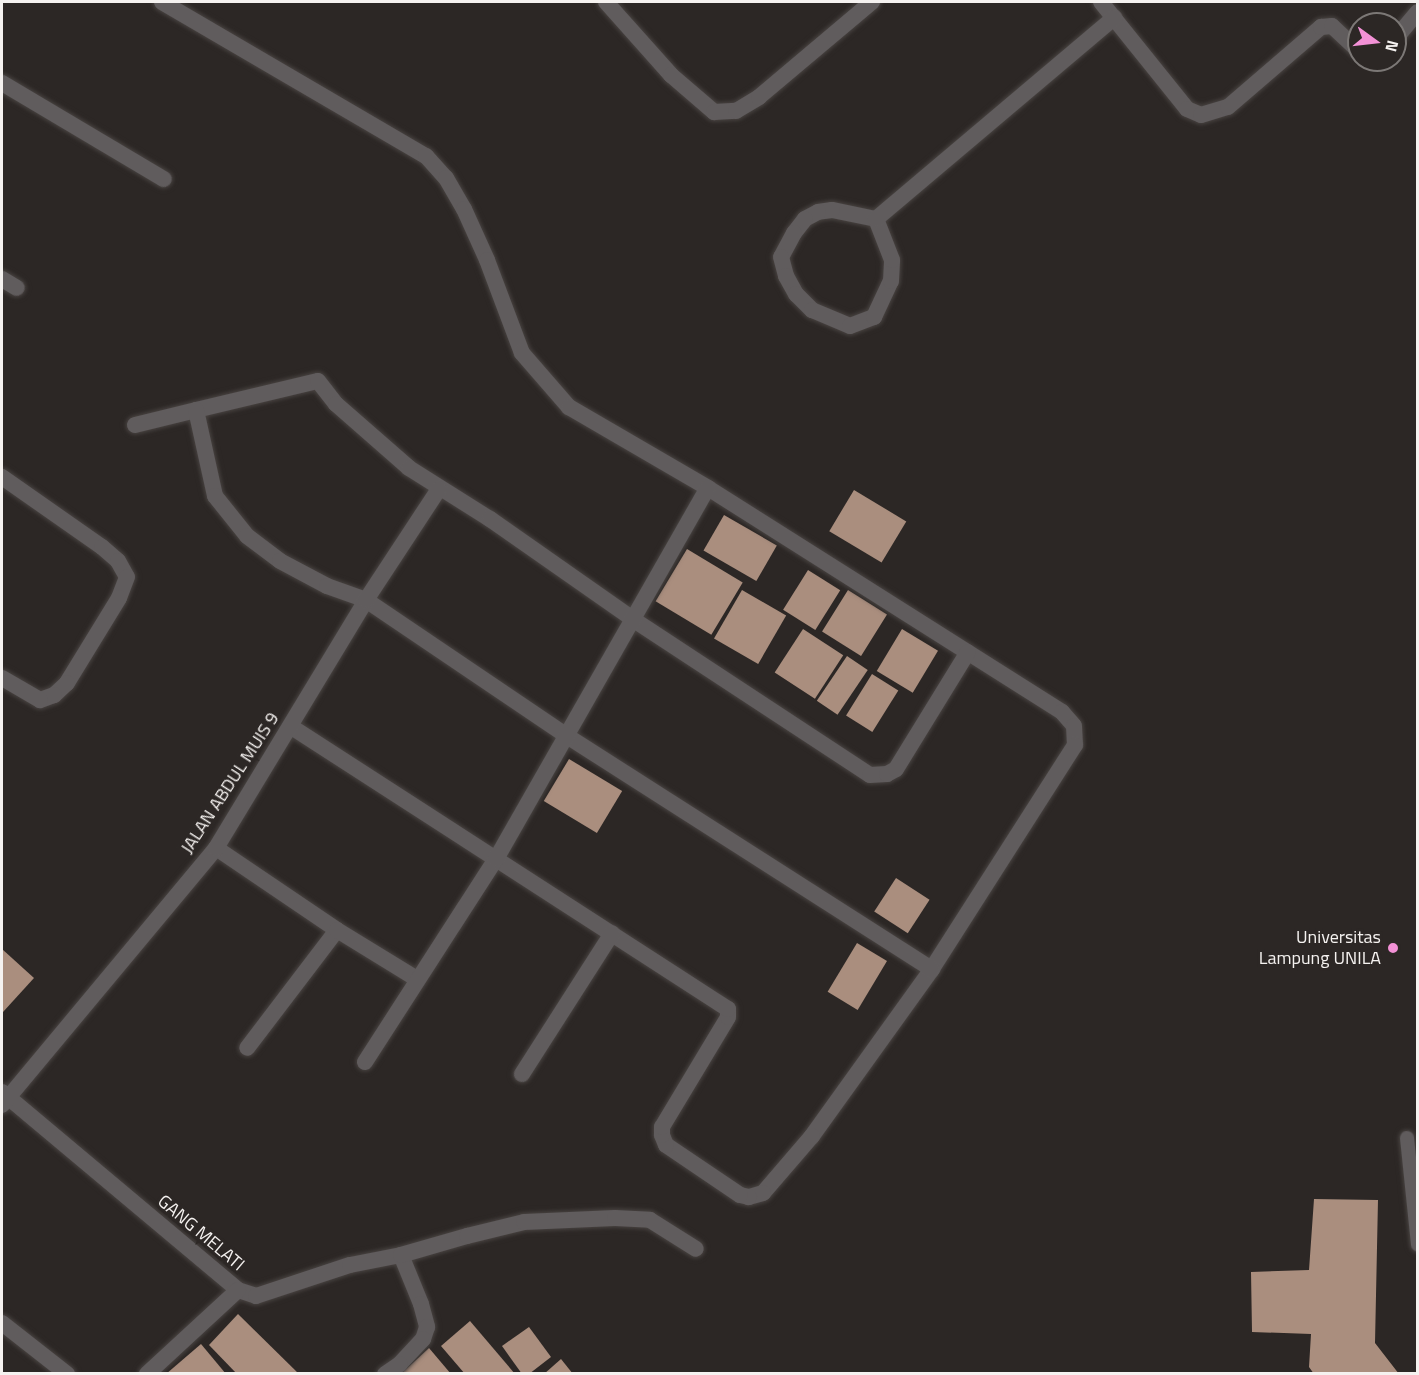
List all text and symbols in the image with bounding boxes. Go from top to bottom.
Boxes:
north arrow [1347,12,1407,72]
text: N [1379,38,1405,55]
street label: JALAN ABDUL MUIS 9 [176,708,284,858]
place label: Universitas Lampung UNILA [1259,927,1381,970]
marker: Universitas Lampung UNILA [1386,941,1400,955]
street label: GANG MELATI [153,1190,249,1276]

